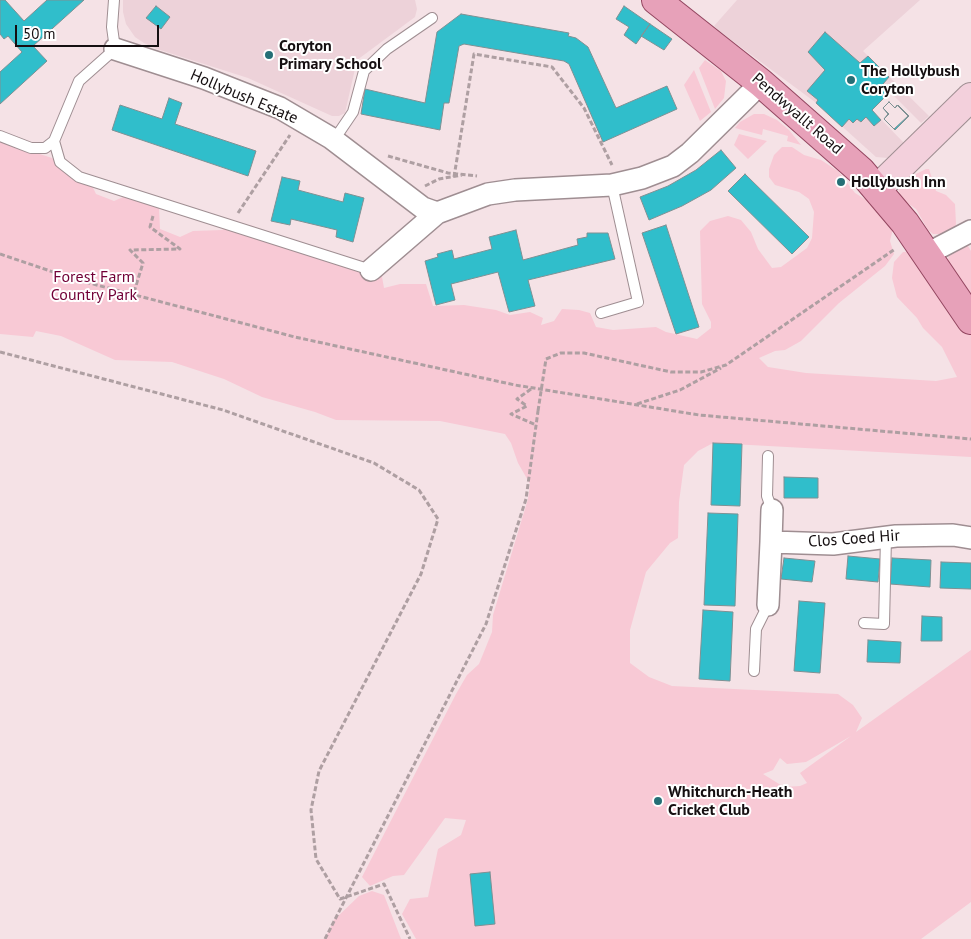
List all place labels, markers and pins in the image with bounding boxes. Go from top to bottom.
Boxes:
place label: Coryton Primary School [279,36,382,74]
marker: Coryton Primary School [263,49,275,61]
place label: The Hollybush Coryton [861,61,960,99]
marker: The Hollybush Coryton [845,74,857,86]
place label: Hollybush Inn [851,172,946,192]
marker: Hollybush Inn [835,176,847,188]
place label: Whitchurch-Heath Cricket Club [668,782,792,820]
marker: Whitchurch-Heath Cricket Club [652,795,664,807]

